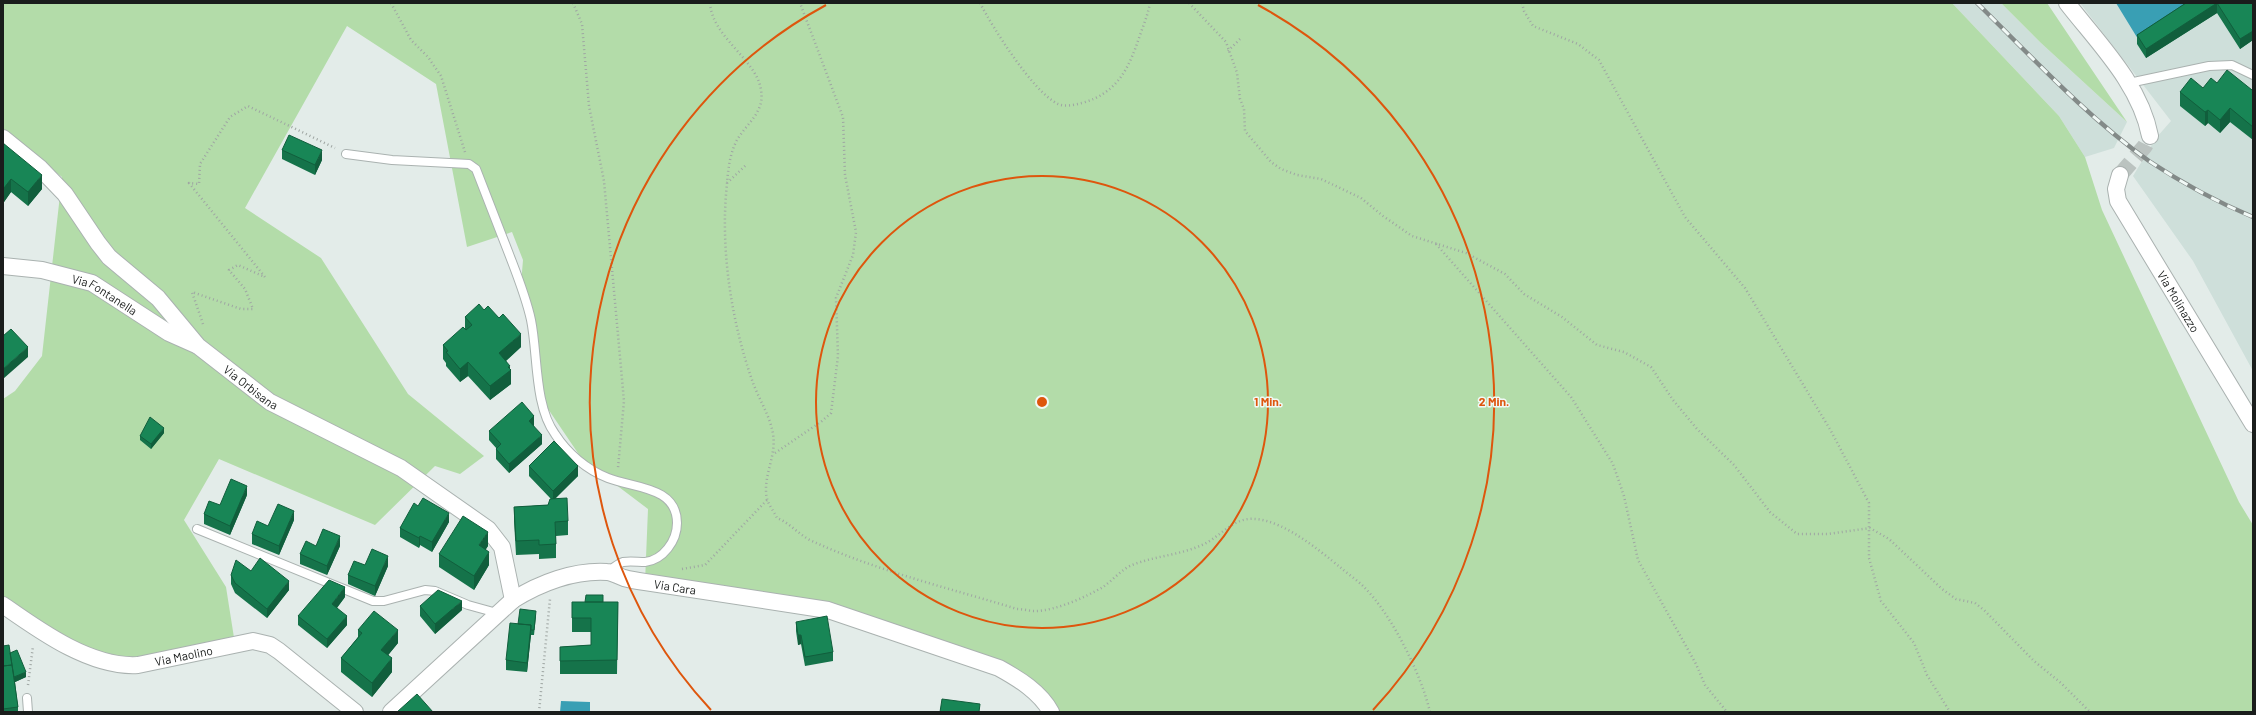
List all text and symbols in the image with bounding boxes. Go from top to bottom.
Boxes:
street label: Via Molinazzo [2155,268,2203,335]
street label: Via Fontanella [71,271,140,318]
street label: Via Orbisana [221,362,280,412]
text: 1 Min. [1254,394,1282,408]
text: 2 Min. [1479,394,1509,408]
centre of rings [1035,395,1049,409]
street label: Via Cara [653,576,697,597]
street label: Via Maolino [153,643,214,668]

